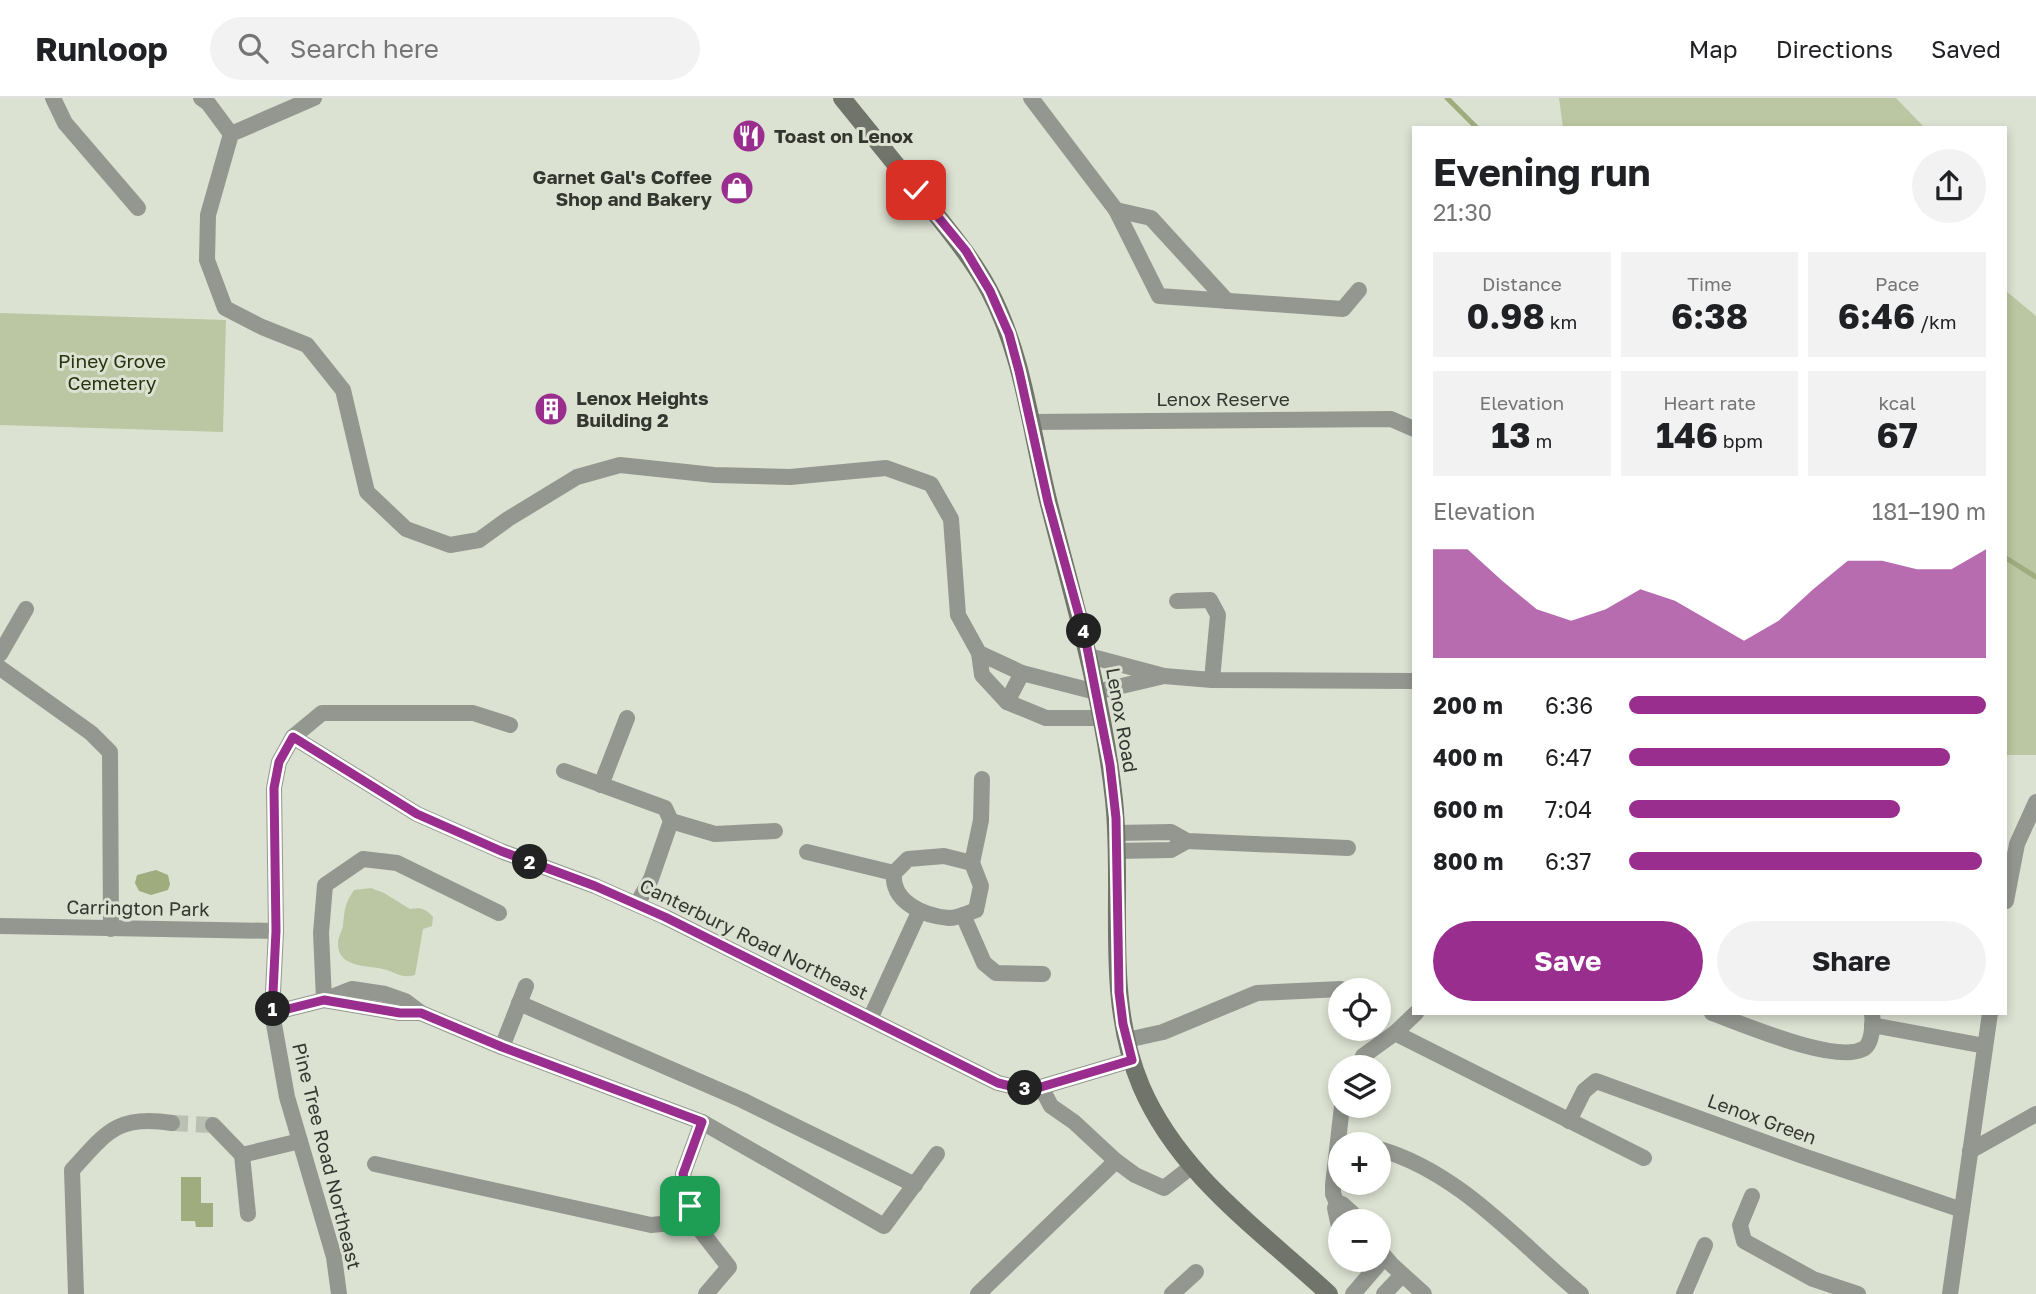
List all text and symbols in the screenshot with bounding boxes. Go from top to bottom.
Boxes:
search box [210,17,700,80]
text: Runloop [35,29,168,68]
icon: search [234,29,272,67]
text: Search here [290,33,439,64]
text: Map [1689,34,1738,63]
text: Directions [1776,34,1893,63]
text: Saved [1931,34,2001,63]
restaurant icon: Toast on Lenox [730,117,768,155]
place label: Toast on Lenox [774,124,913,147]
text: Evening run [1433,149,1651,194]
button: share [1912,149,1986,223]
pin [886,160,946,220]
place label: Garnet Gal's Coffee Shop and Bakery [533,165,713,210]
shop icon: Garnet Gal's Coffee Shop and Bakery [718,169,756,207]
icon: check [897,171,935,209]
text: 21:30 [1433,198,1492,226]
text: Distance [1482,272,1562,295]
text: Time [1687,272,1732,295]
text: Pace [1875,272,1919,295]
text: 0.98 [1466,295,1545,337]
text: 6:38 [1671,295,1748,337]
text: 6:46 [1838,295,1915,337]
text: km [1545,310,1577,333]
text: /km [1915,310,1957,333]
park label: Piney Grove Cemetery [58,349,166,394]
place label: Lenox Heights Building 2 [576,386,709,431]
street label: Lenox Reserve [1156,387,1290,410]
building icon: Lenox Heights Building 2 [532,390,570,428]
text: Elevation [1480,391,1564,414]
text: Heart rate [1663,391,1756,414]
text: kcal [1878,391,1916,414]
text: 13 [1491,414,1531,456]
text: 146 [1656,414,1718,456]
text: 67 [1877,414,1918,456]
text: m [1531,429,1552,452]
text: bpm [1718,429,1763,452]
text: Elevation [1433,497,1535,525]
text: 181–190 m [1872,497,1986,525]
pin: 4 [1066,614,1102,648]
text: 4 [1078,619,1089,642]
street label: Lenox Road [1102,666,1143,774]
text: 200 m [1433,691,1503,719]
text: 6:36 [1545,691,1593,719]
text: 400 m [1433,743,1503,771]
text: 6:47 [1545,743,1592,771]
text: 600 m [1433,795,1503,823]
text: 7:04 [1545,795,1592,823]
pin: 2 [512,844,548,880]
text: 800 m [1433,847,1504,875]
text: 6:37 [1545,847,1591,875]
text: 2 [524,850,535,873]
street label: Canterbury Road Northeast [636,873,872,1004]
street label: Carrington Park [66,895,210,920]
button: Save [1433,921,1703,1001]
button: Share [1717,921,1986,1001]
map controls [1328,978,1391,1272]
button: locate [1328,978,1391,1041]
pin: 1 [256,992,290,1026]
text: 1 [268,997,277,1020]
street label: Pine Tree Road Northeast [288,1040,367,1272]
button: layers [1328,1055,1391,1118]
pin: 3 [1007,1070,1042,1105]
text: 3 [1019,1076,1030,1099]
street label: Lenox Green [1705,1088,1820,1149]
button: + [1328,1132,1391,1195]
pin [660,1176,720,1236]
icon: arrive [671,1187,709,1225]
button: − [1328,1209,1391,1272]

